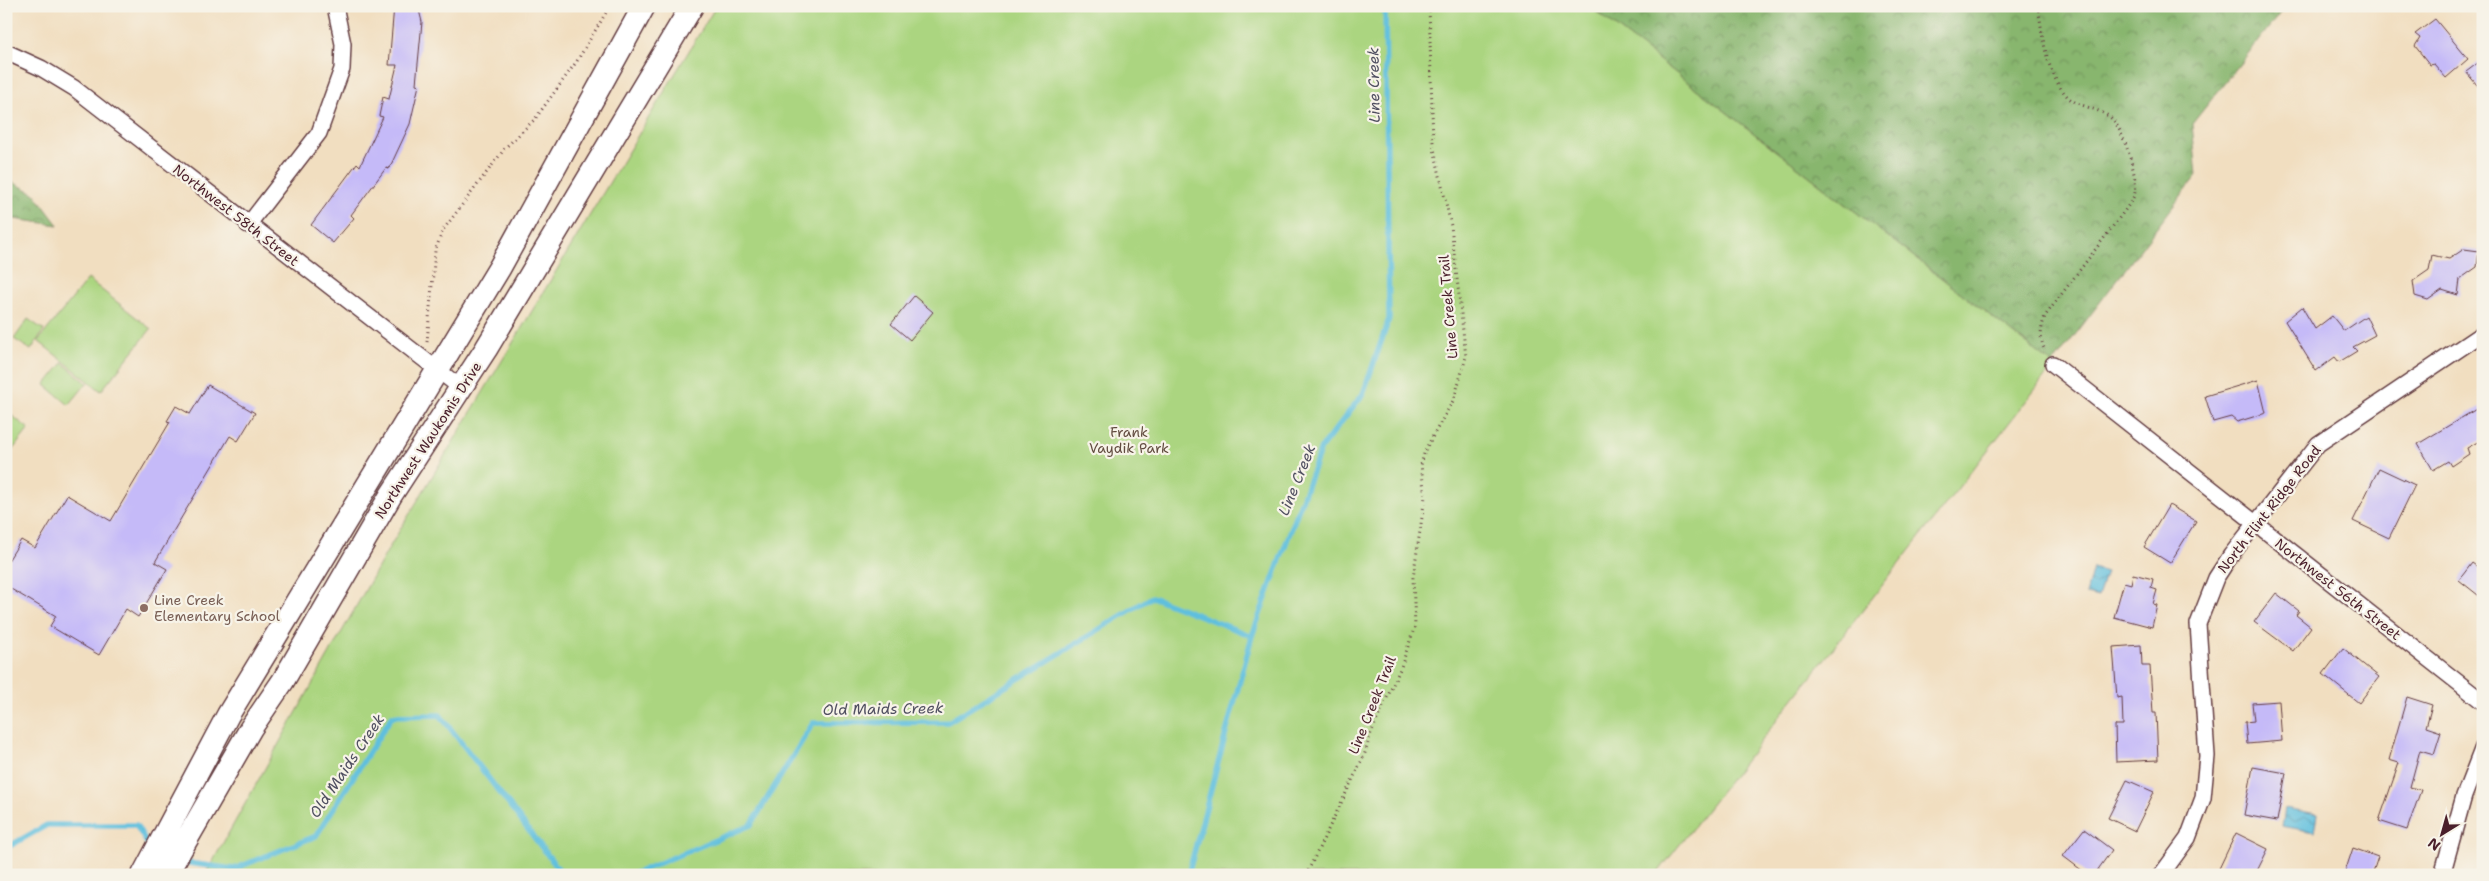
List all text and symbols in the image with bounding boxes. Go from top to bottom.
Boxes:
water label: Line Creek [1363,47,1385,123]
street label: Northwest 58th Street [169,160,303,270]
street label: Line Creek Trail [1434,253,1462,360]
street label: Northwest Waukomis Drive [370,358,486,522]
park label: Frank Vaydik Park [1089,423,1169,457]
water label: Line Creek [1274,441,1321,519]
street label: North Flint Ridge Road [2213,441,2325,577]
street label: Northwest 56th Street [2271,534,2405,644]
place label: Line Creek Elementary School [154,591,281,625]
marker: Line Creek Elementary School [138,602,150,614]
street label: Line Creek Trail [1344,652,1400,757]
water label: Old Maids Creek [822,698,944,720]
water label: Old Maids Creek [305,710,389,822]
north arrow [2416,808,2466,858]
text: N [2424,834,2444,855]

